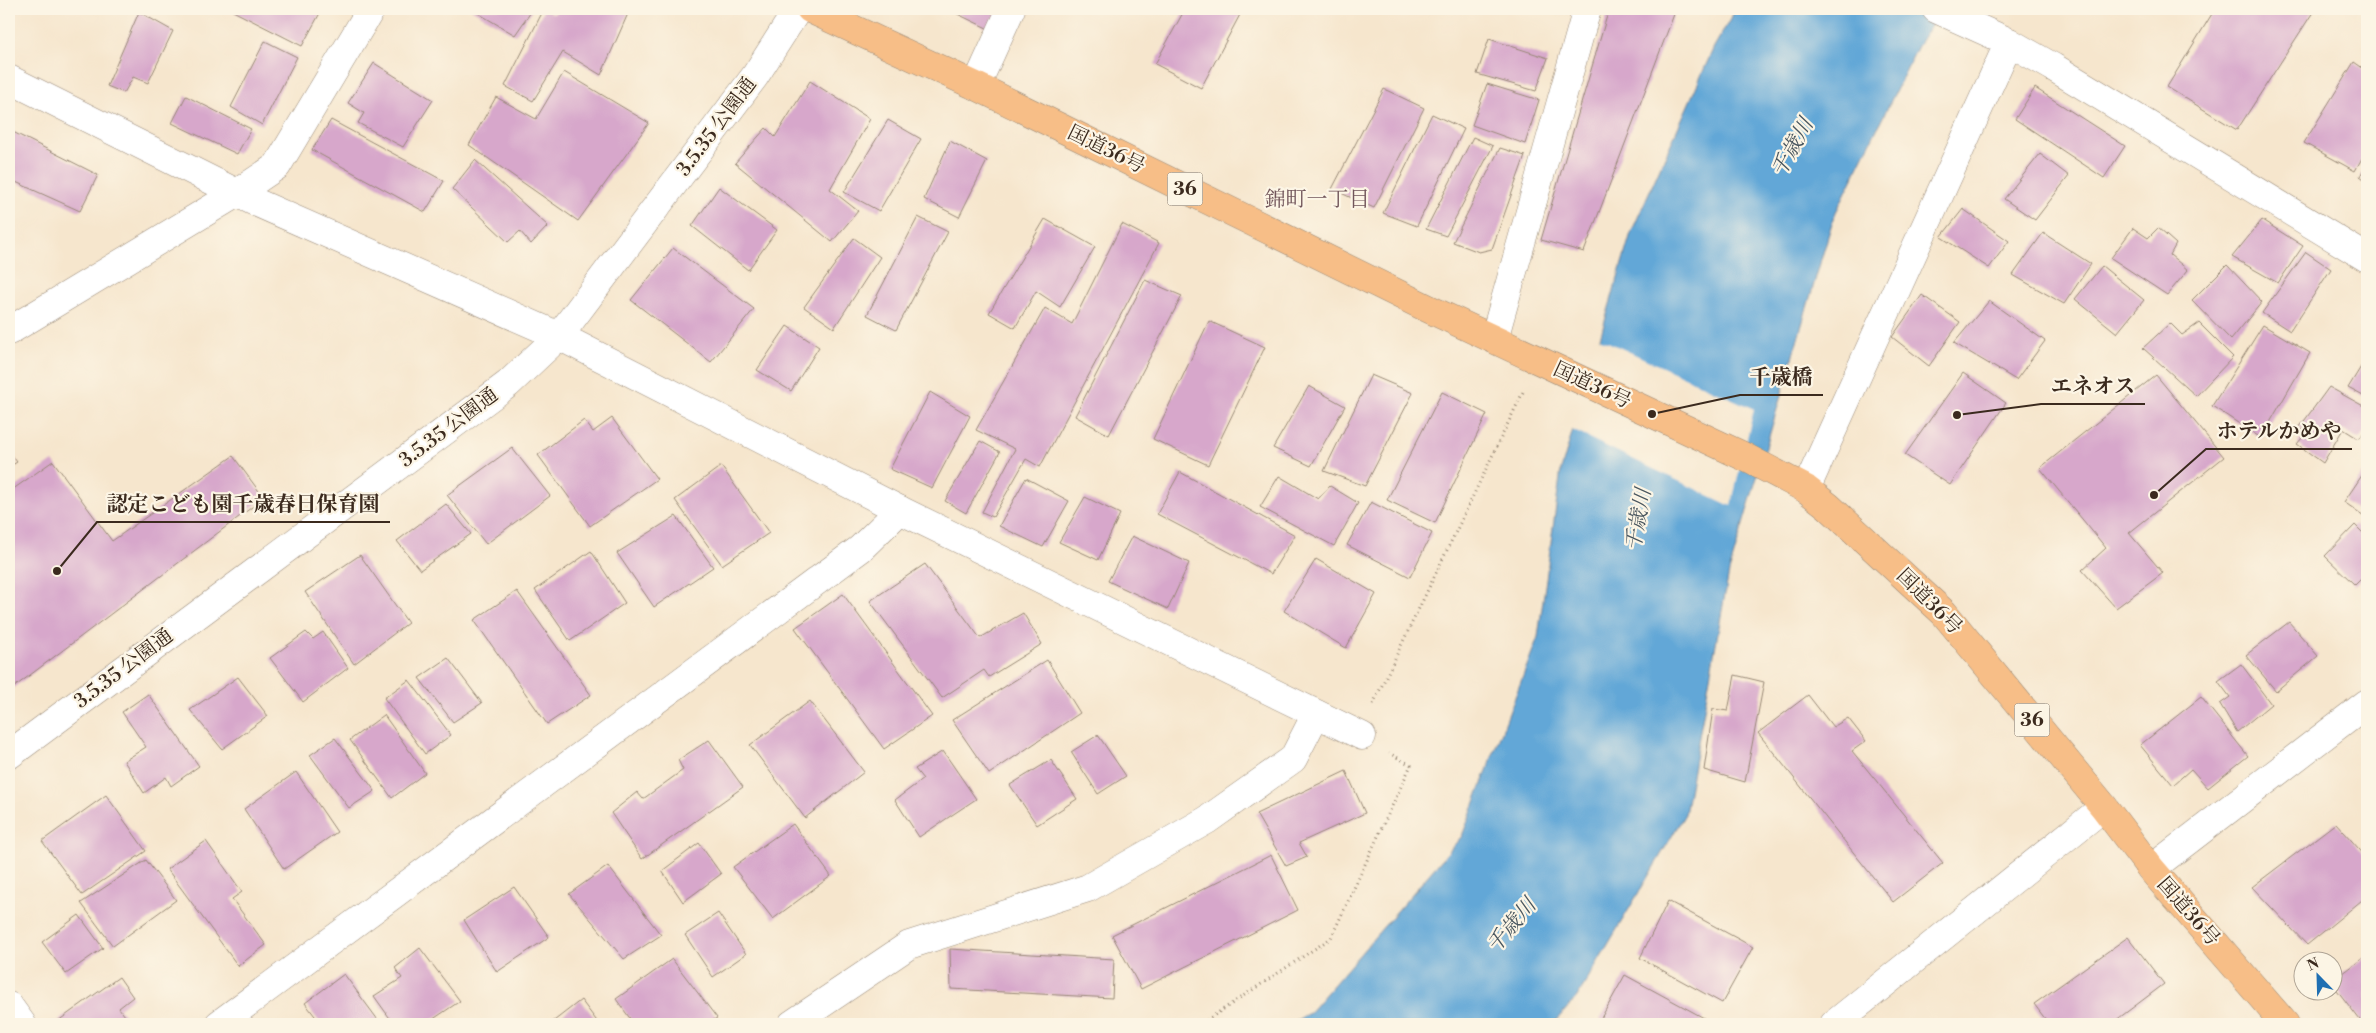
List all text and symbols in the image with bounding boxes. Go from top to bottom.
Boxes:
street label: 3.5.35 公園通 [672,73,762,181]
water label: 千歳川 [1766,112,1821,182]
street label: 国道36号 [1063,121,1149,179]
road number: 36 [1168,172,1202,205]
district label: 錦町一丁目 [1265,187,1370,213]
street label: 国道36号 [1549,357,1635,415]
callout: 千歳橋 [1740,359,1823,395]
text: 千歳橋 [1750,365,1813,391]
callout: エネオス [2041,368,2145,404]
text: エネオス [2051,374,2135,400]
street label: 3.5.35 公園通 [395,383,503,473]
callout: ホテルかめや [2206,413,2352,449]
text: ホテルかめや [2217,419,2341,445]
water label: 千歳川 [1621,485,1658,553]
callout: 認定こども園千歳春日保育園 [97,486,390,522]
text: 認定こども園千歳春日保育園 [107,492,380,518]
street label: 国道36号 [1891,564,1967,640]
street label: 3.5.35 公園通 [70,624,178,714]
road number: 36 [2014,704,2050,736]
street label: 国道36号 [2151,872,2225,952]
water label: 千歳川 [1482,892,1543,958]
north arrow [2294,950,2344,1000]
text: N [2305,955,2322,975]

